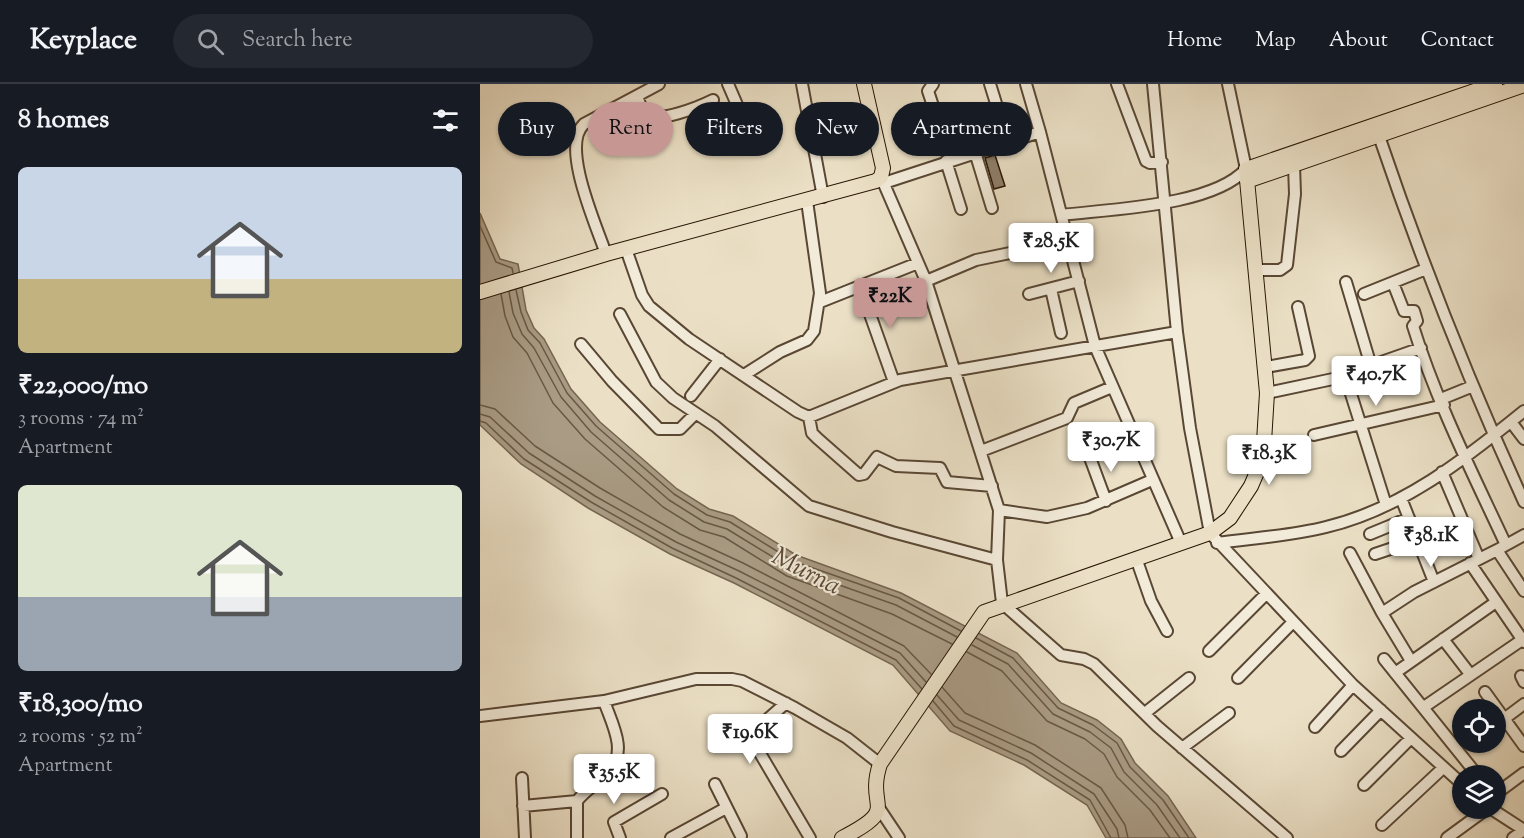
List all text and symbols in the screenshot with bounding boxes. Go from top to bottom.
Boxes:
search box [173,14,593,68]
text: Keyplace [30,21,137,61]
icon: search [194,25,227,58]
text: Search here [242,25,352,57]
text: Home [1167,26,1222,56]
text: Map [1255,26,1296,56]
text: About [1329,26,1388,56]
text: Contact [1421,26,1494,56]
text: 8 homes [18,102,109,139]
chip: Buy [498,102,576,156]
chip: Rent [588,102,673,156]
chip: Filters [685,102,783,156]
chip: New [795,102,879,156]
chip: Apartment [891,102,1032,156]
icon: filters [429,104,462,137]
icon: home [186,206,294,314]
pin: ₹28.5K [1002,223,1100,274]
text: ₹28.5K [1023,228,1079,257]
pin: ₹22K [854,278,926,329]
text: ₹22K [868,283,912,312]
pin: ₹40.7K [1327,356,1425,407]
text: ₹40.7K [1346,361,1406,390]
text: ₹22,000/mo [18,368,148,405]
text: 3 rooms · 74 m² [18,405,144,434]
pin: ₹30.7K [1062,422,1160,473]
text: ₹30.7K [1082,427,1140,456]
text: Apartment [18,434,113,463]
pin: ₹18.3K [1220,435,1318,486]
text: ₹18.3K [1241,440,1297,469]
pin: ₹38.1K [1382,517,1480,568]
text: ₹38.1K [1403,522,1459,551]
icon: home [186,524,294,632]
water label: Murna [765,539,847,605]
text: ₹18,300/mo [18,686,143,723]
map controls [1452,699,1506,819]
button: locate [1452,699,1506,753]
pin: ₹19.6K [701,714,799,765]
text: ₹19.6K [722,719,778,748]
text: 2 rooms · 52 m² [18,723,143,752]
text: Apartment [18,752,113,781]
pin: ₹35.5K [565,754,663,805]
text: ₹35.5K [588,759,640,788]
button: layers [1452,765,1506,819]

